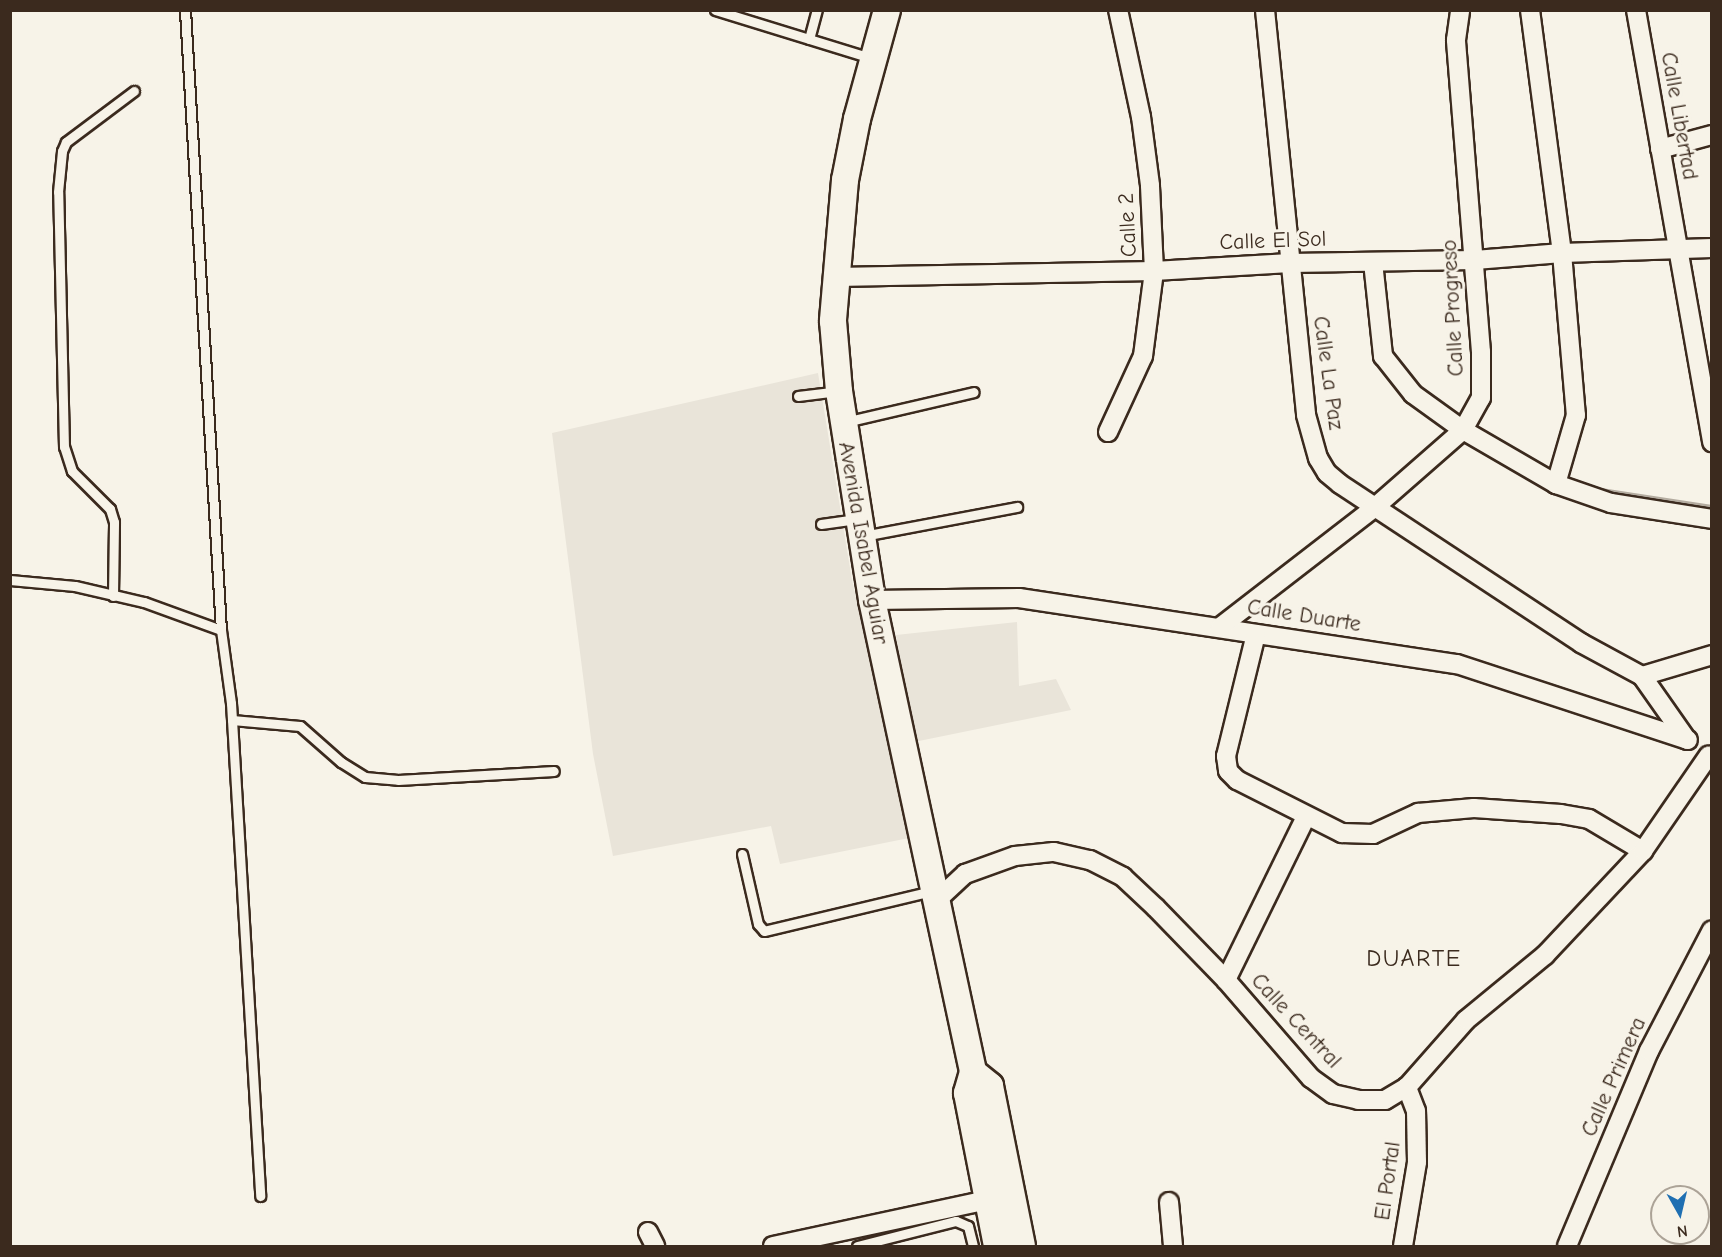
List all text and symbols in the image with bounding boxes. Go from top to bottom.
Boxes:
street label: Calle Libertad [1655,50,1703,182]
street label: Calle 2 [1113,192,1143,258]
street label: Calle El Sol [1219,226,1327,256]
street label: Calle Progreso [1436,239,1470,377]
street label: Calle La Paz [1307,314,1349,432]
street label: Avenida Isabel Aguiar [832,440,894,646]
street label: Calle Duarte [1245,594,1363,638]
district label: DUARTE [1366,945,1462,973]
street label: Calle Central [1245,968,1347,1074]
street label: Calle Primera [1576,1013,1652,1141]
street label: El Portal [1369,1140,1407,1222]
north arrow [1650,1185,1710,1245]
text: N [1676,1221,1689,1240]

